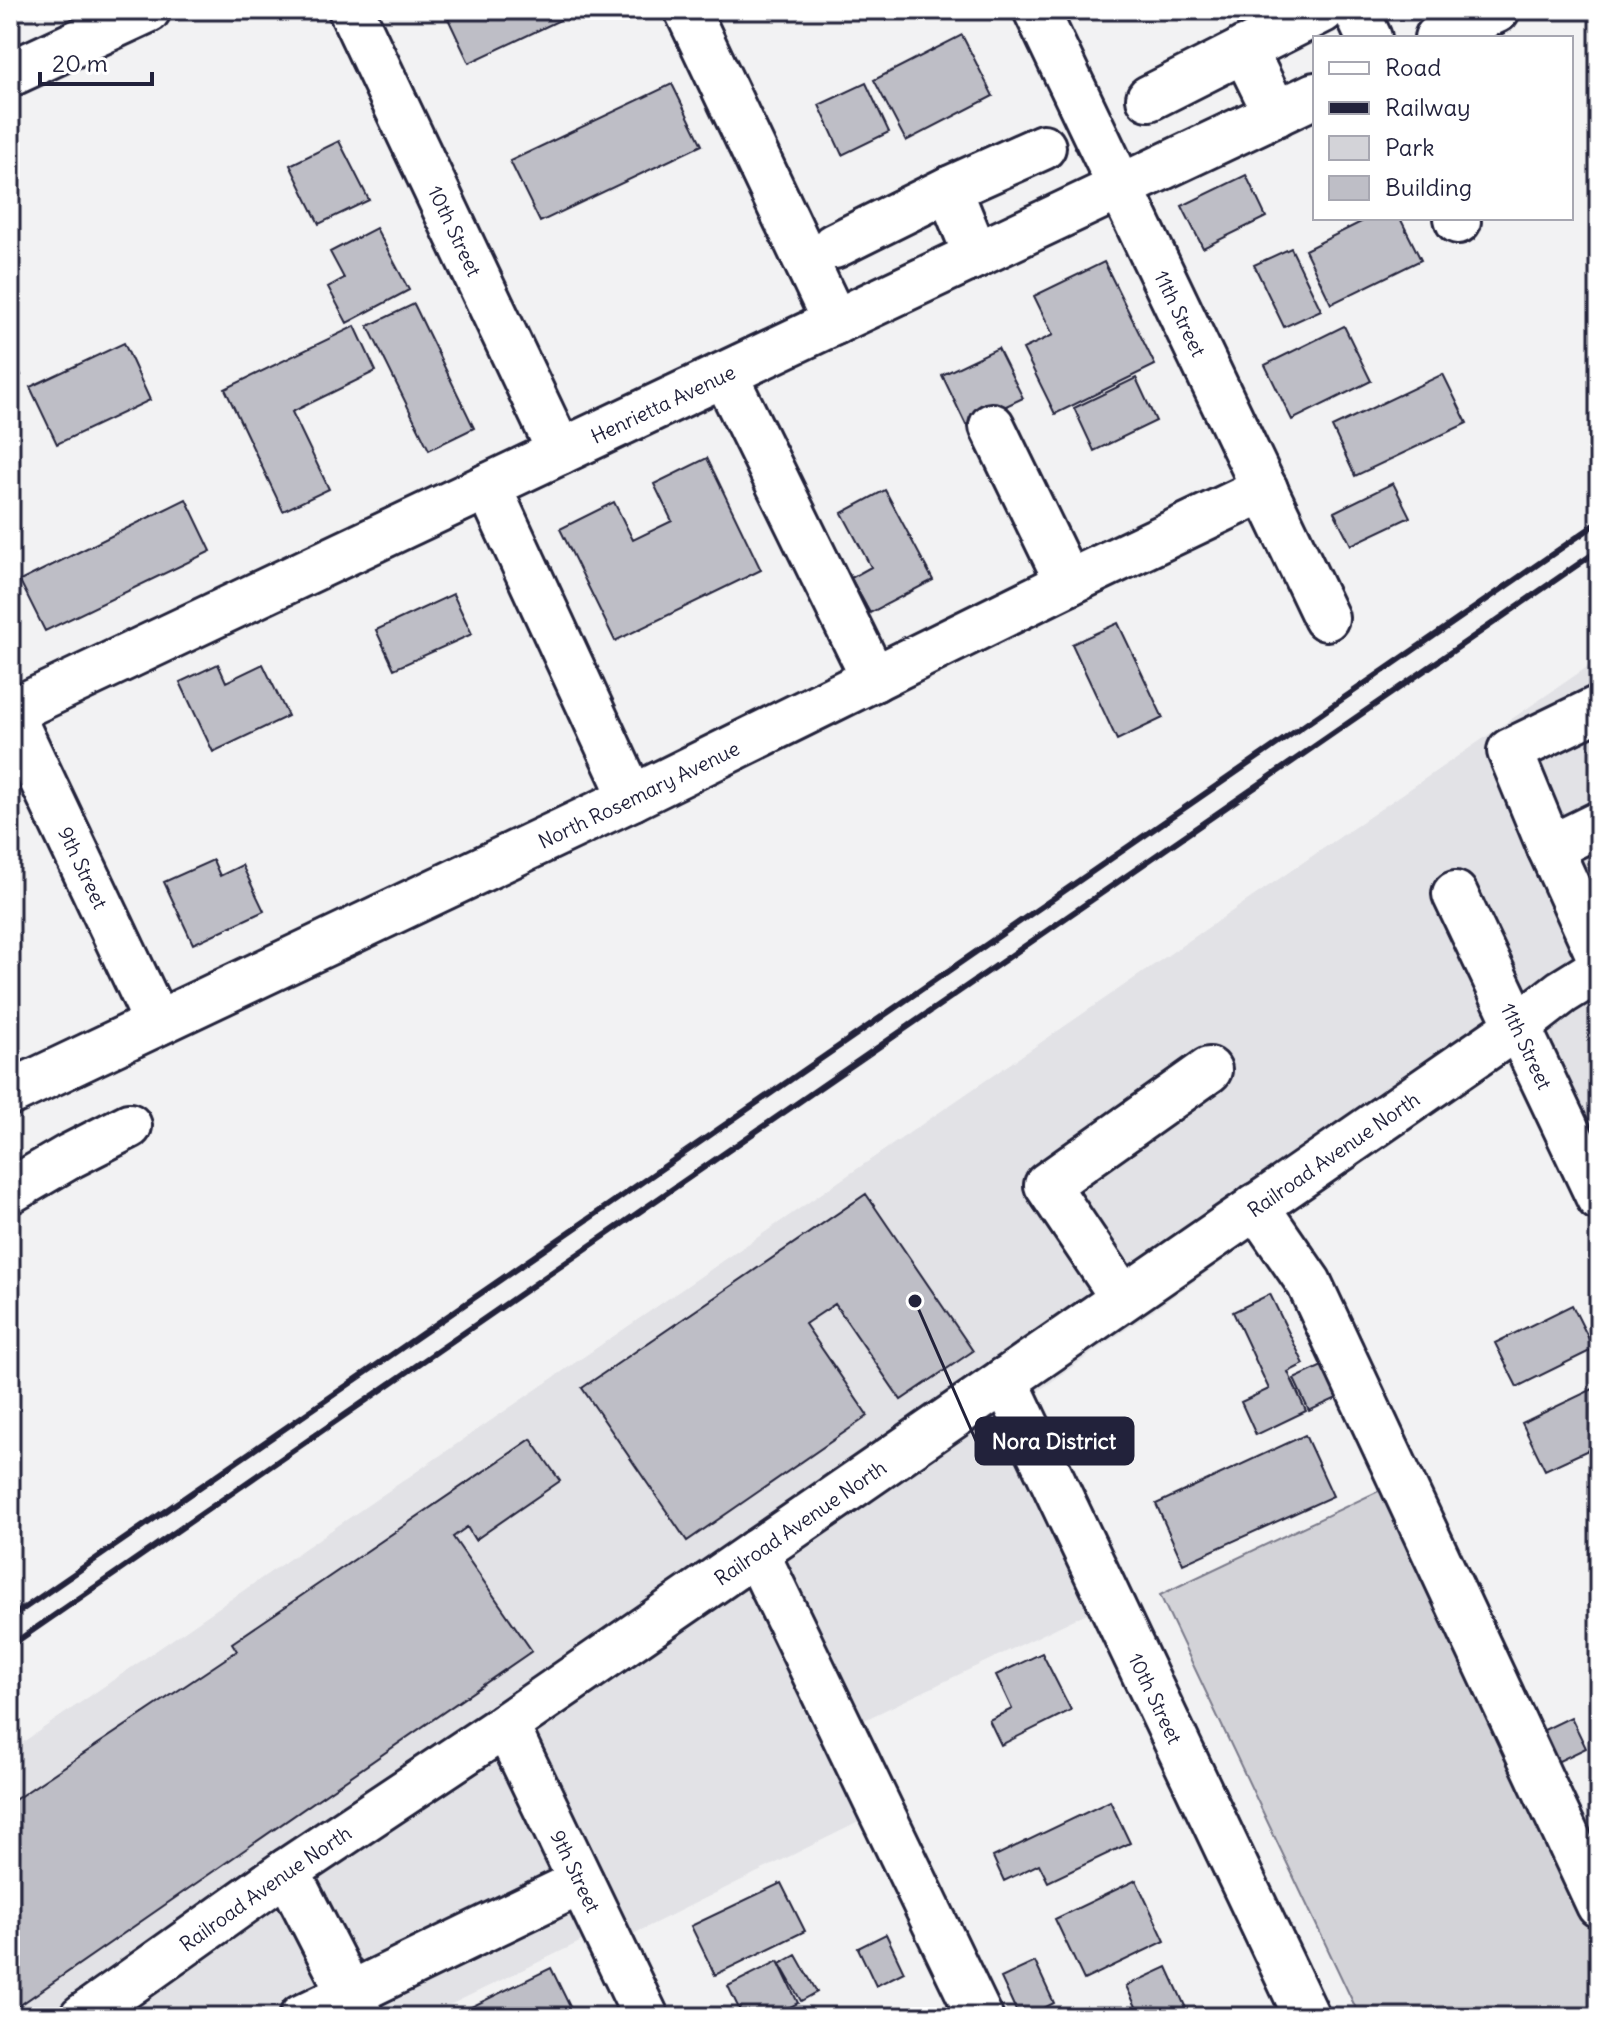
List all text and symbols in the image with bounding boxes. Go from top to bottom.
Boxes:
scale bar [40,36,152,86]
legend [1313,36,1573,220]
text: 20 m [52,48,108,78]
text: Road [1385,52,1441,82]
text: Railway [1385,92,1471,122]
text: Park [1385,132,1435,162]
text: Building [1385,172,1472,202]
street label: 10th Street [423,181,488,280]
street label: 11th Street [1149,266,1212,361]
street label: Henrietta Avenue [586,359,739,448]
street label: North Rosemary Avenue [534,735,743,853]
street label: 9th Street [53,822,114,913]
street label: 11th Street [1496,999,1558,1093]
street label: Railroad Avenue North [1242,1086,1424,1222]
callout: Nora District [976,1418,1133,1464]
text: Nora District [992,1427,1117,1455]
street label: Railroad Avenue North [709,1454,891,1590]
street label: 10th Street [1124,1649,1188,1748]
street label: Railroad Avenue North [174,1820,355,1956]
street label: 9th Street [546,1826,606,1916]

